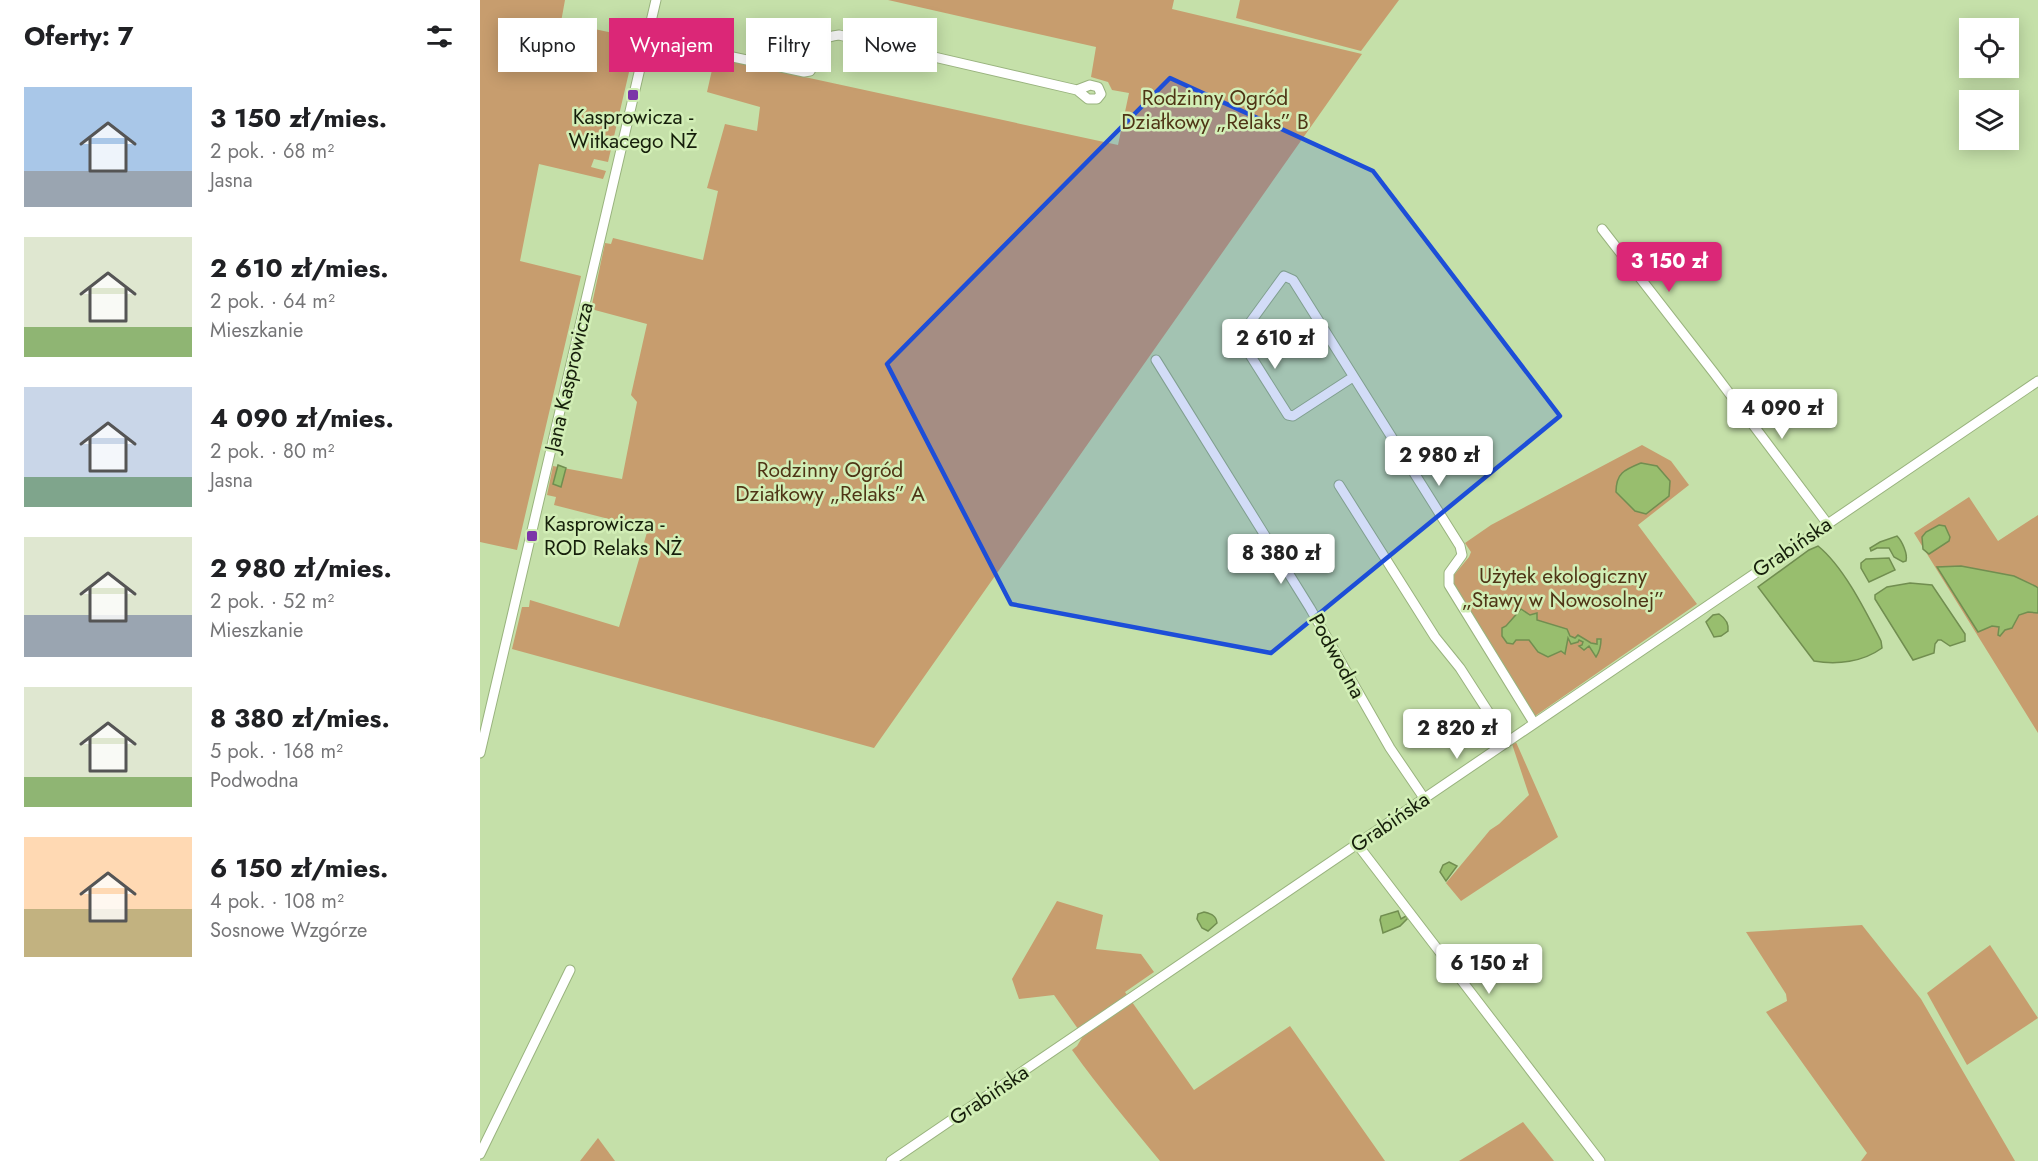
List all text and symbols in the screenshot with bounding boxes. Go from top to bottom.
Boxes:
text: Oferty: 7 [24,17,134,55]
chip: Kupno [498,18,597,72]
chip: Wynajem [609,18,734,72]
chip: Filtry [746,18,831,72]
chip: Nowe [843,18,937,72]
map controls [1959,18,2019,150]
button: locate [1959,18,2019,78]
icon: filters [423,20,456,53]
park label: Rodzinny Ogród Działkowy „Relaks” B [1121,83,1309,137]
marker: Kasprowicza - Witkacego NŻ [626,88,640,102]
button: layers [1959,90,2019,150]
text: 3 150 zł/mies. [210,99,387,137]
place label: Kasprowicza - Witkacego NŻ [569,102,698,156]
icon: home [72,111,144,183]
text: 2 pok. · 68 m² [210,137,334,166]
text: Jasna [210,166,253,195]
pin: 3 150 zł [1607,242,1731,293]
text: 3 150 zł [1631,247,1707,276]
text: 2 610 zł/mies. [210,249,389,287]
icon: home [72,261,144,333]
text: 2 pok. · 64 m² [210,287,335,316]
street label: Jana Kasprowicza [537,299,601,458]
text: Mieszkanie [210,316,303,345]
pin: 2 610 zł [1213,319,1337,370]
text: 2 610 zł [1236,324,1314,353]
pin: 4 090 zł [1720,389,1844,440]
text: 4 090 zł [1741,394,1823,423]
text: 4 090 zł/mies. [210,399,394,437]
icon: home [72,411,144,483]
pin: 2 980 zł [1377,436,1501,487]
text: 2 pok. · 80 m² [210,437,335,466]
text: 2 980 zł [1399,441,1479,470]
park label: Rodzinny Ogród Działkowy „Relaks” A [735,455,925,509]
text: Jasna [210,466,253,495]
place label: Kasprowicza - ROD Relaks NŻ [544,509,683,563]
street label: Grabińska [1746,509,1838,585]
marker: Kasprowicza - ROD Relaks NŻ [525,529,539,543]
pin: 8 380 zł [1219,534,1343,585]
text: 8 380 zł [1242,539,1320,568]
text: 2 980 zł/mies. [210,549,392,587]
icon: home [72,561,144,633]
park label: Użytek ekologiczny „Stawy w Nowosolnej” [1462,561,1664,615]
text: 2 pok. · 52 m² [210,587,334,616]
street label: Podwodna [1301,608,1373,704]
text: Mieszkanie [210,616,303,645]
text: 8 380 zł/mies. [210,699,390,737]
pin: 2 820 zł [1395,709,1519,760]
icon: home [72,711,144,783]
text: 2 820 zł [1417,714,1497,743]
text: 5 pok. · 168 m² [210,737,343,766]
text: Podwodna [210,766,298,795]
street label: Grabińska [1344,784,1436,860]
text: 6 150 zł/mies. [210,849,388,887]
icon: home [72,861,144,933]
text: 4 pok. · 108 m² [210,887,344,916]
text: Sosnowe Wzgórze [210,916,367,945]
pin: 6 150 zł [1427,944,1551,995]
text: 6 150 zł [1450,949,1528,978]
street label: Grabińska [943,1057,1035,1133]

